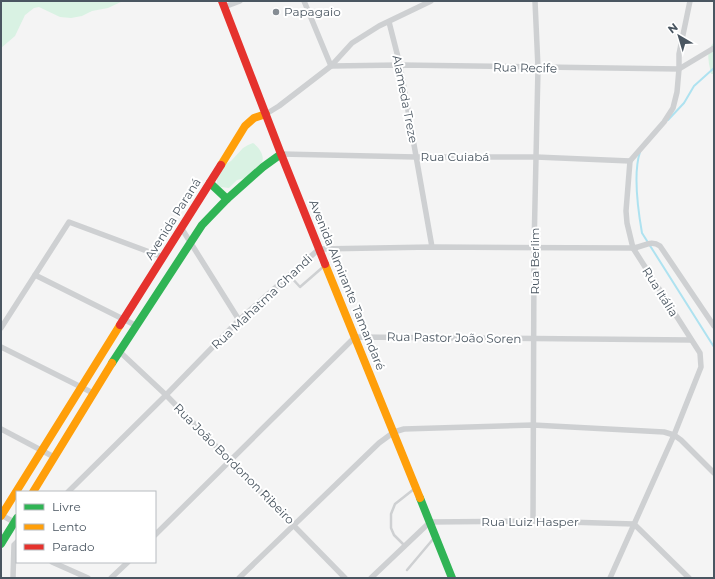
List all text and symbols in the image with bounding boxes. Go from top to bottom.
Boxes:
place label: Papagaio [284,4,341,19]
marker: Papagaio [271,7,281,17]
north arrow [659,16,699,56]
text: N [665,20,681,36]
street label: Alameda Treze [390,54,421,144]
street label: Rua Recife [493,59,557,76]
street label: Rua Cuiabá [421,149,489,164]
street label: Avenida Paraná [141,175,204,262]
street label: Avenida Almirante Tamandaré [306,197,389,372]
street label: Rua Berlim [527,227,542,295]
street label: Rua Mahatma Ghandi [208,251,315,352]
street label: Rua Itália [639,264,682,319]
street label: Rua Pastor João Soren [387,329,521,346]
street label: Rua João Bordonon Ribeiro [171,400,298,527]
legend [16,491,156,563]
text: Livre [52,499,81,514]
street label: Rua Luiz Hasper [481,514,579,529]
text: Lento [52,519,87,534]
text: Parado [52,539,95,554]

